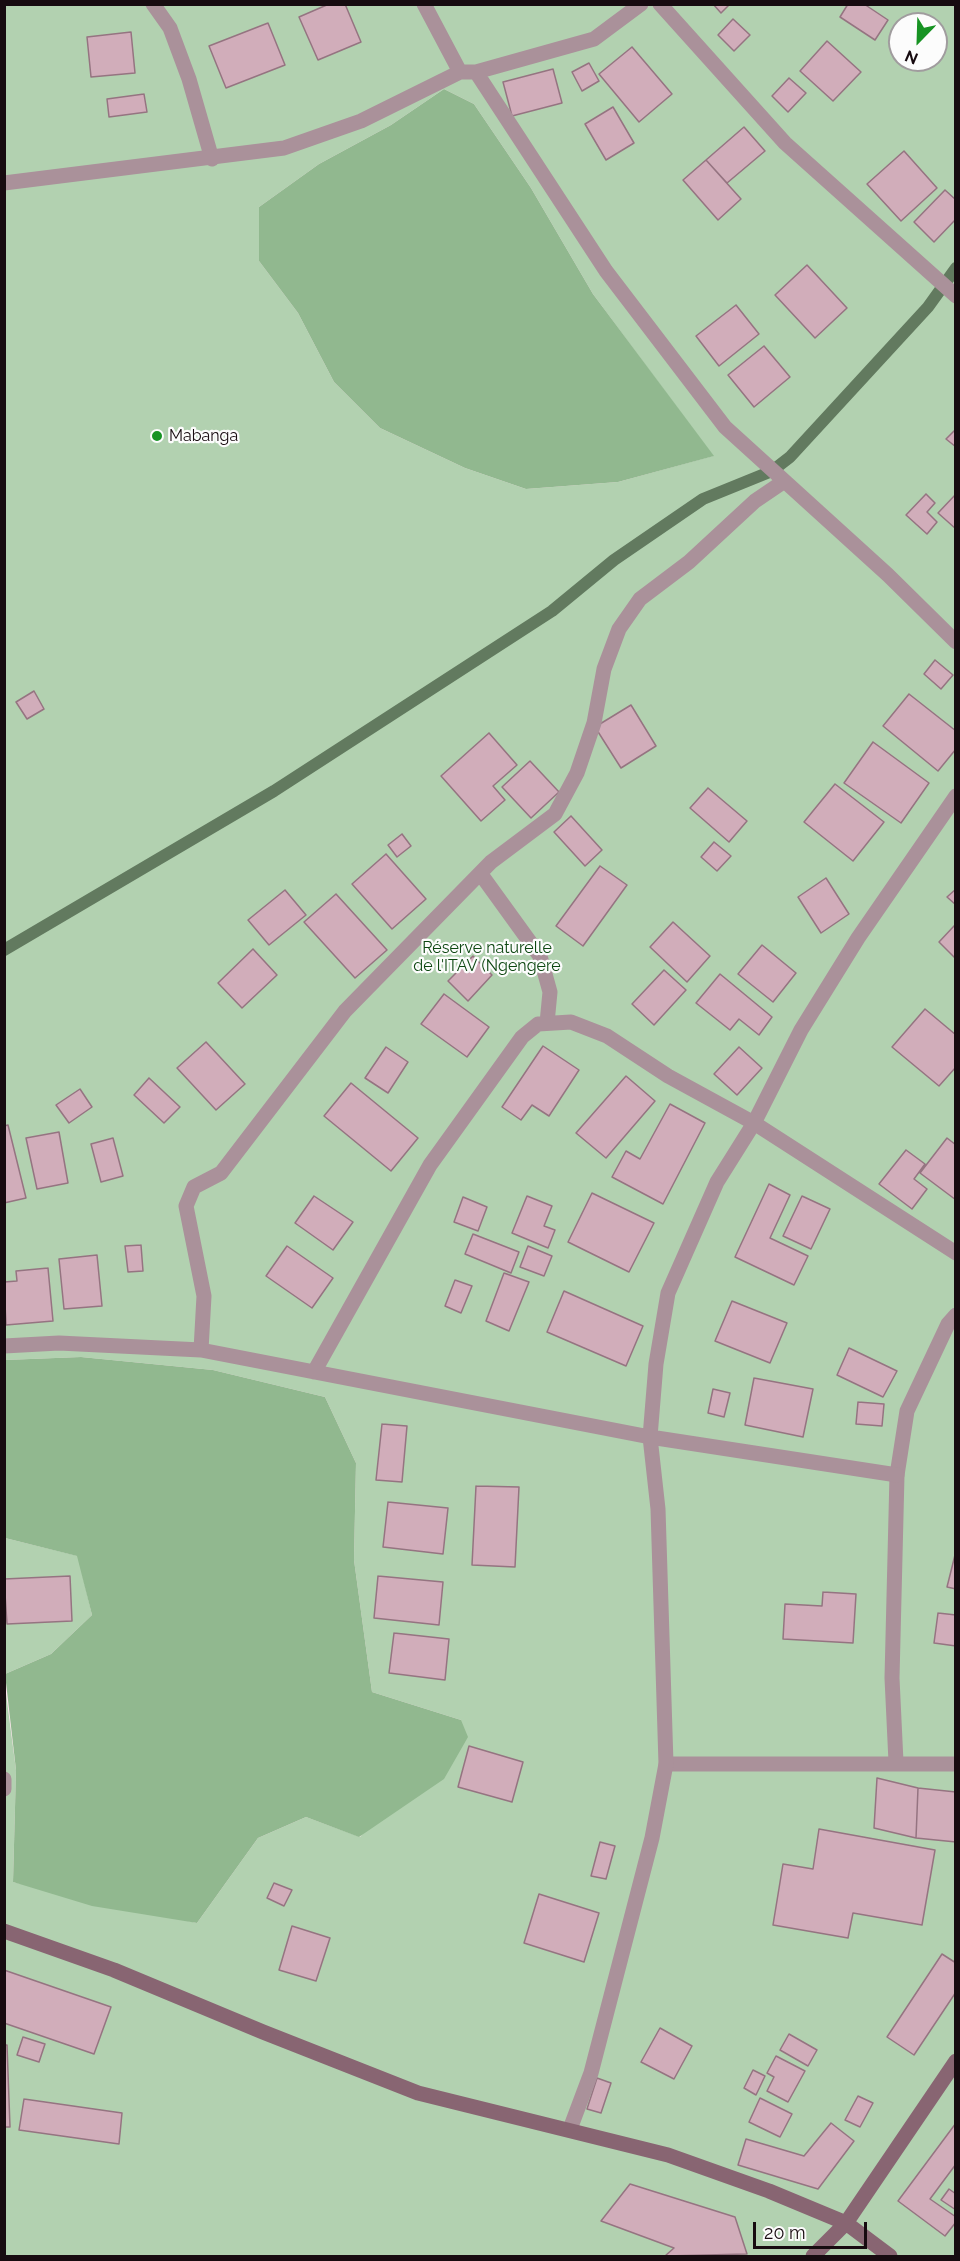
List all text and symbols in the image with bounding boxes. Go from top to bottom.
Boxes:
north arrow [888,12,948,72]
text: N [902,46,921,68]
place label: Mabanga [169,426,238,446]
marker: Mabanga [150,429,164,443]
park label: Réserve naturelle de l'ITAV (Ngengere [413,938,561,976]
scale bar [756,2210,870,2248]
text: 20 m [764,2222,806,2243]

